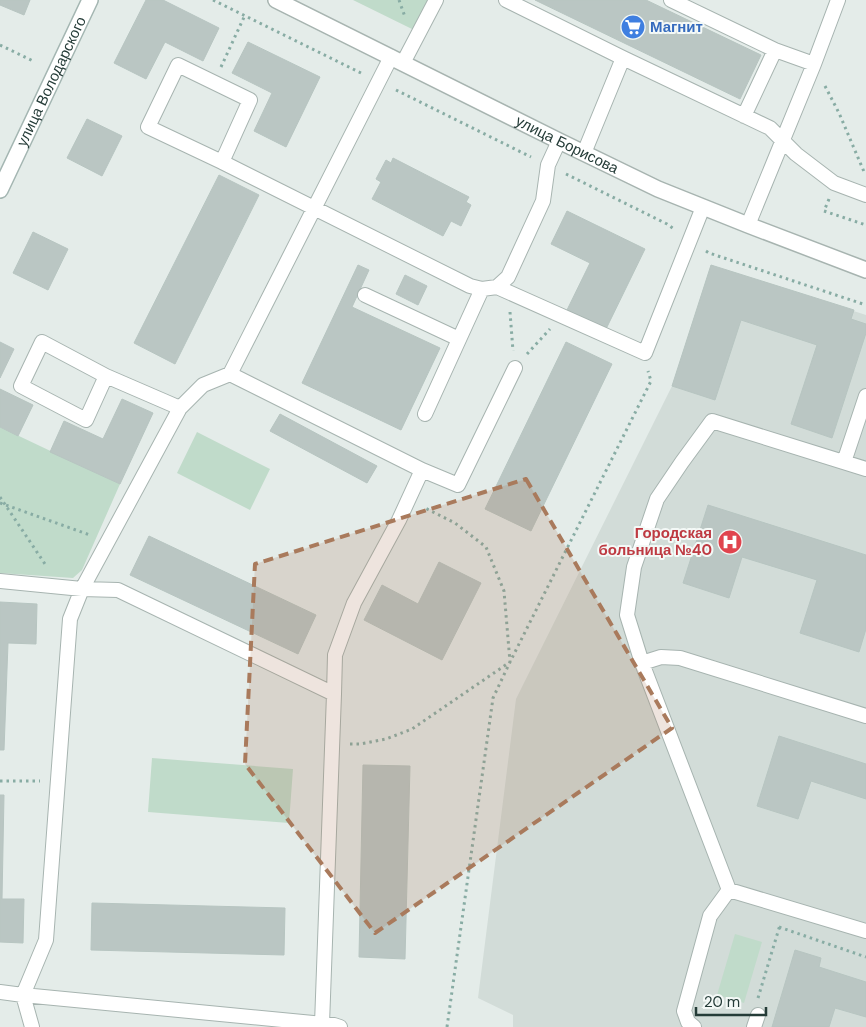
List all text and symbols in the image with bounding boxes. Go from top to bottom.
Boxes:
street label: улица Володарского [12,13,91,150]
supermarket icon: Магнит [620,14,646,40]
place label: Магнит [650,17,703,37]
street label: улица Борисова [512,111,622,179]
place label: Городская больница №40 [599,523,712,560]
hospital icon: Городская больница №40 [717,529,743,555]
scale bar [696,984,766,1016]
text: 20 m [704,992,740,1012]

